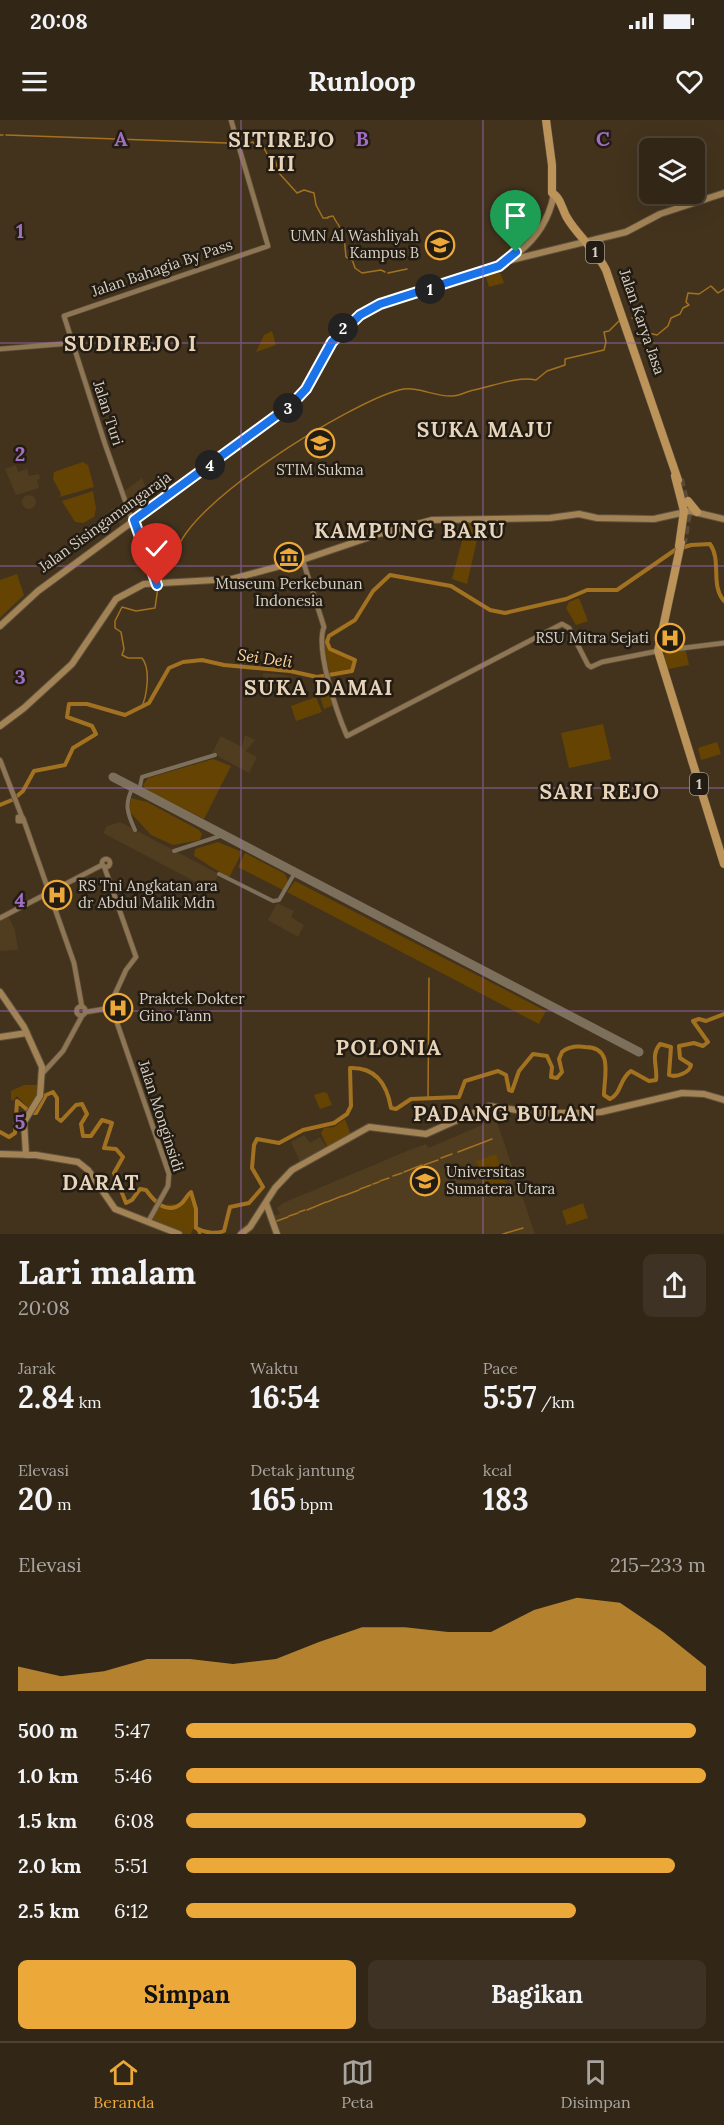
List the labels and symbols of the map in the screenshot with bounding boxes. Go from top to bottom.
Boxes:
text: A [114,126,128,151]
district label: SITIREJO III [228,126,336,177]
text: B [355,126,369,151]
text: C [596,126,610,151]
pin [490,190,541,252]
text: 1 [16,218,24,243]
place label: UMN Al Washliyah Kampus B [290,226,419,262]
school or university icon: UMN Al Washliyah Kampus B [424,229,456,261]
street label: Jalan Bahagia By Pass [88,234,235,301]
road number: 1 [586,241,604,263]
street label: Jalan Karya Jasa [615,266,669,377]
pin: 1 [415,274,445,304]
pin: 2 [328,313,358,343]
district label: SUDIREJO I [64,330,198,357]
street label: Jalan Turi [89,377,128,448]
pin: 3 [273,393,303,423]
district label: SUKA MAJU [417,416,553,443]
school or university icon: STIM Sukma [304,427,336,459]
text: 2 [15,441,25,466]
pin: 4 [195,450,225,480]
place label: STIM Sukma [276,460,364,479]
street label: Jalan Sisingamangaraja [34,467,175,577]
district label: KAMPUNG BARU [314,517,506,544]
pin [131,523,182,585]
museum icon: Museum Perkebunan Indonesia [273,541,305,573]
place label: Museum Perkebunan Indonesia [215,574,363,610]
hospital icon: RSU Mitra Sejati [654,622,686,654]
place label: RSU Mitra Sejati [536,628,649,647]
water label: Sei Deli [236,644,294,672]
text: 3 [14,664,26,689]
district label: SUKA DAMAI [244,674,394,701]
road number: 1 [690,773,708,795]
district label: SARI REJO [540,778,660,805]
place label: RS Tni Angkatan ara dr Abdul Malik Mdn [78,876,218,912]
hospital icon: RS Tni Angkatan ara dr Abdul Malik Mdn [41,879,73,911]
text: 4 [15,887,26,912]
place label: Praktek Dokter Gino Tann [139,989,245,1025]
hospital icon: Praktek Dokter Gino Tann [102,992,134,1024]
district label: POLONIA [336,1034,442,1061]
street label: Jalan Monginsidi [134,1057,188,1174]
district label: PADANG BULAN [413,1100,597,1127]
text: 5 [15,1109,26,1134]
place label: Universitas Sumatera Utara [446,1162,556,1198]
school or university icon: Universitas Sumatera Utara [409,1165,441,1197]
district label: DARAT [62,1169,140,1196]

